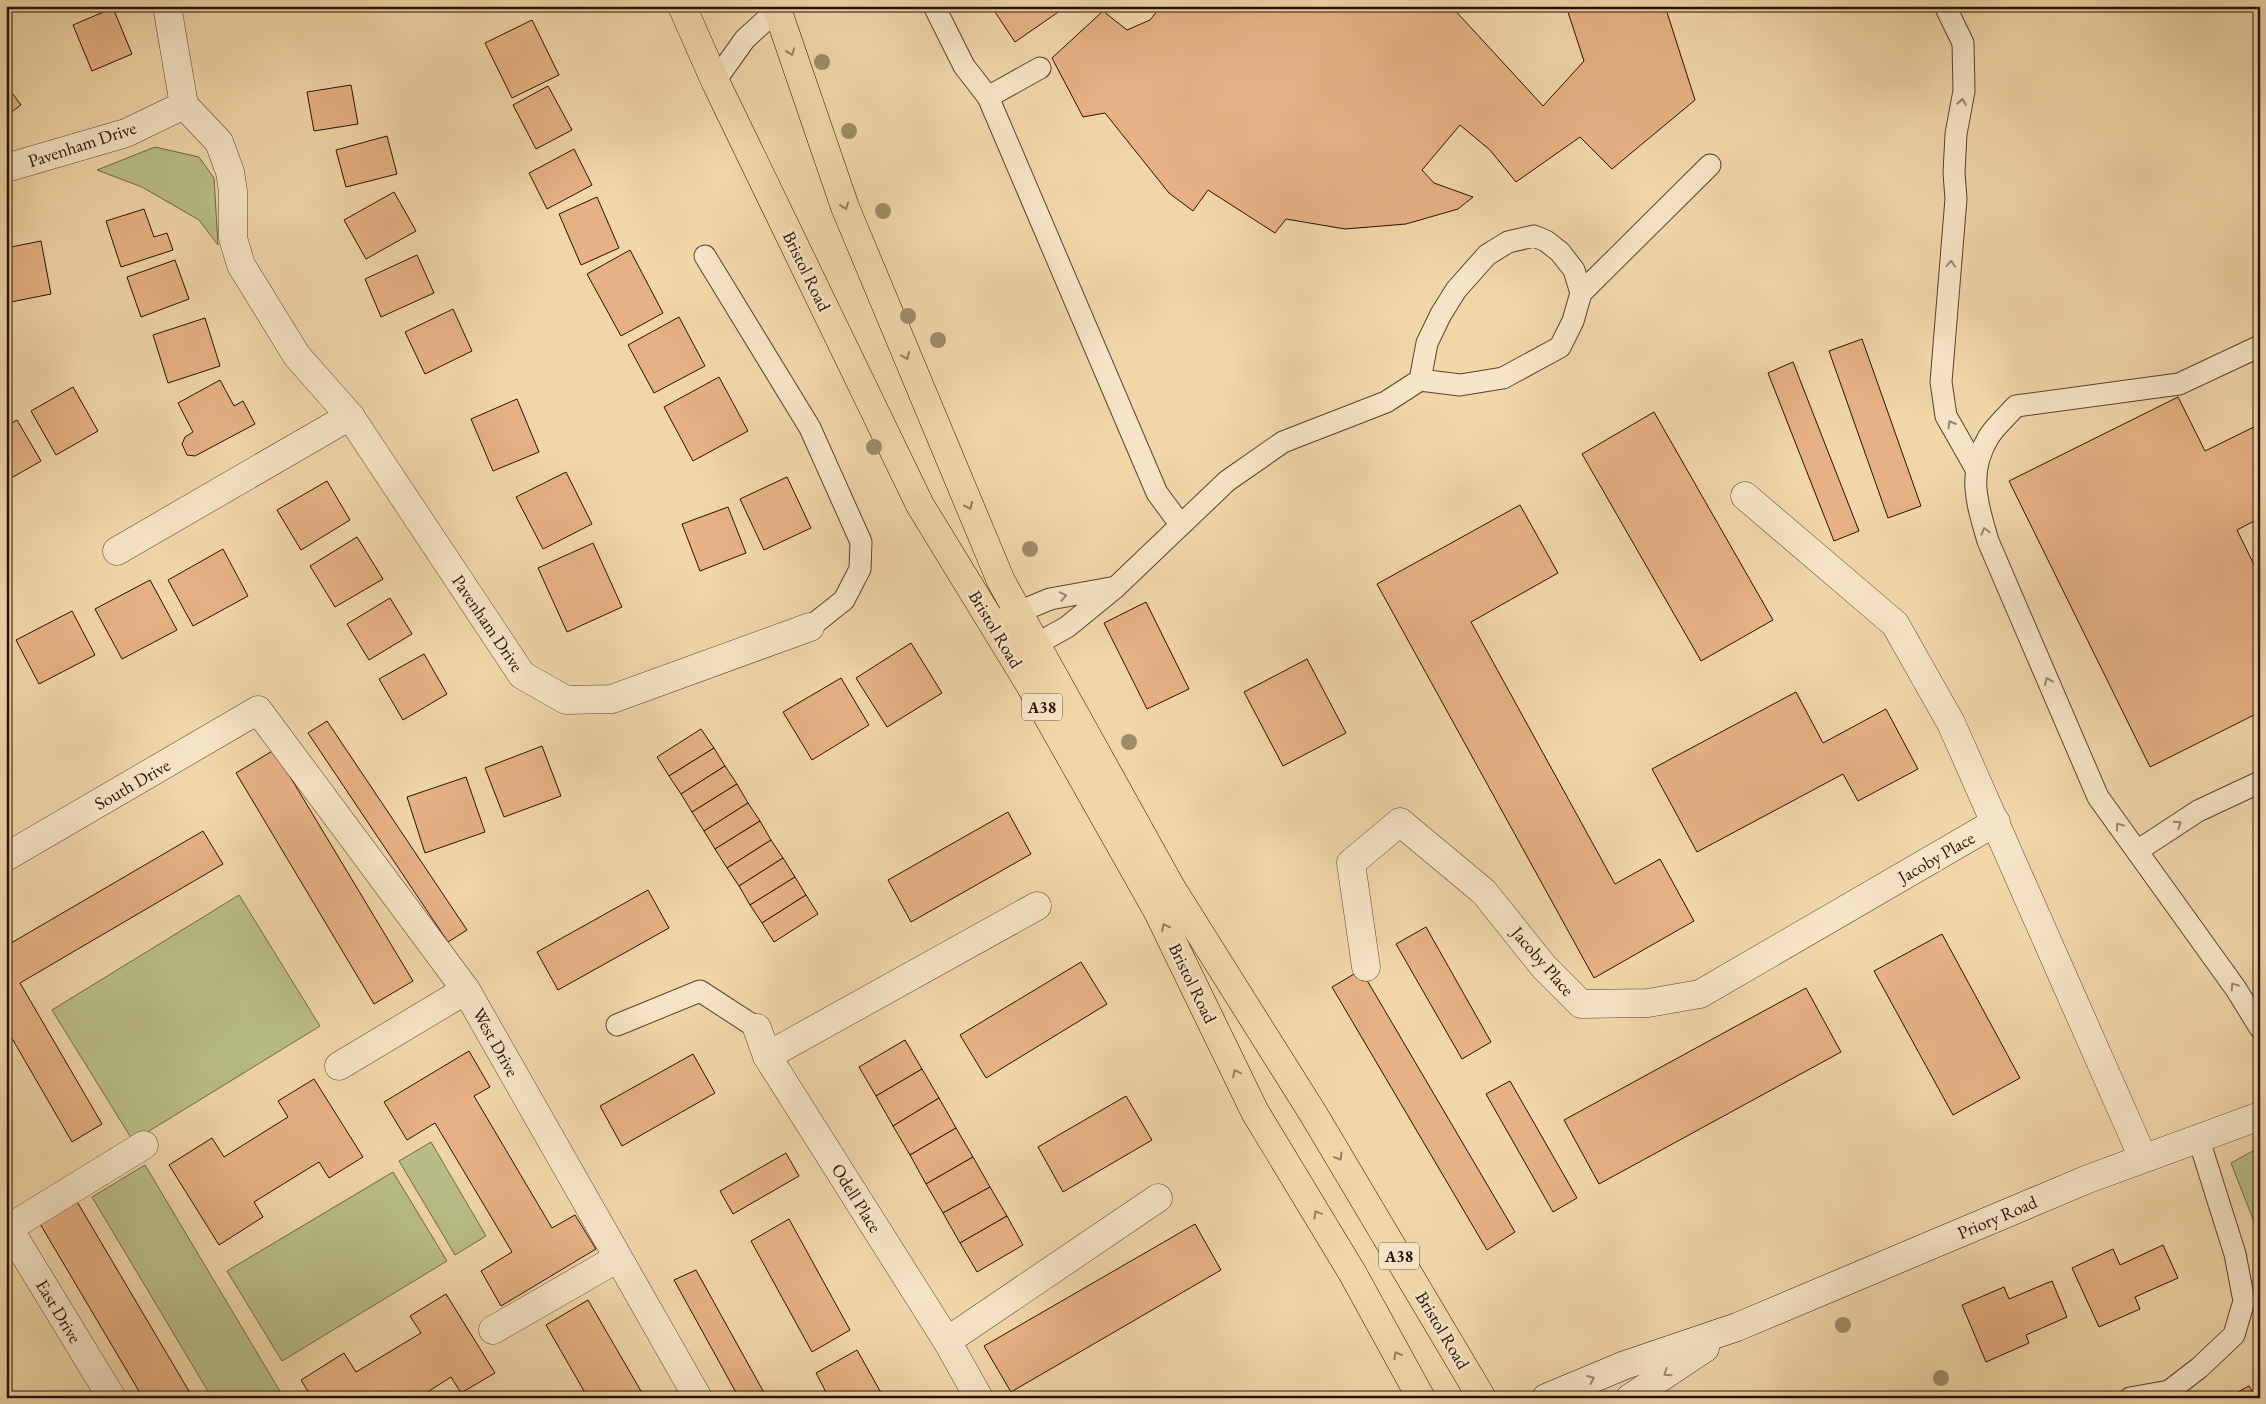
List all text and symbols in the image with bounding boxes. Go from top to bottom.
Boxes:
one-way arrow [786,48,796,56]
one-way arrow [1956,98,1966,107]
street label: Pavenham Drive [25,116,139,172]
one-way arrow [839,201,849,210]
street label: Bristol Road [778,227,837,316]
one-way arrow [1945,260,1956,268]
one-way arrow [900,352,910,360]
one-way arrow [1947,421,1957,430]
one-way arrow [962,501,973,510]
one-way arrow [1981,527,1991,535]
street label: Pavenham Drive [447,570,529,676]
street label: Bristol Road [964,586,1029,673]
one-way arrow [1058,592,1067,602]
one-way arrow [2043,677,2053,685]
road number: A38 [1022,694,1062,720]
street label: South Drive [90,753,174,815]
one-way arrow [2172,821,2182,830]
one-way arrow [2116,822,2125,832]
street label: Jacoby Place [1892,826,1979,889]
street label: Jacoby Place [1505,920,1580,1001]
one-way arrow [1161,923,1171,932]
street label: Bristol Road [1164,939,1223,1028]
one-way arrow [2231,982,2240,992]
street label: West Drive [468,1004,524,1080]
one-way arrow [1232,1069,1242,1078]
one-way arrow [1333,1152,1343,1161]
street label: Odell Place [827,1159,887,1237]
street label: Priory Road [1954,1190,2041,1244]
one-way arrow [1313,1210,1323,1219]
road number: A38 [1379,1242,1419,1270]
street label: East Drive [31,1275,87,1347]
street label: Bristol Road [1411,1287,1476,1374]
one-way arrow [1393,1351,1403,1360]
one-way arrow [1664,1367,1673,1376]
one-way arrow [1586,1375,1595,1385]

